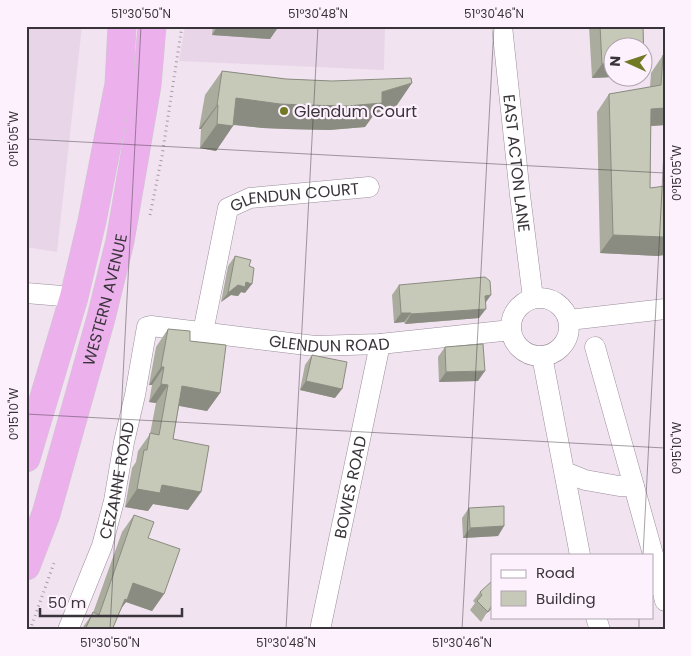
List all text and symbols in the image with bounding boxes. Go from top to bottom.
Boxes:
text: 51°30'50"N [111,5,171,22]
text: 51°30'48"N [288,5,348,22]
text: 51°30'46"N [464,5,524,22]
north arrow [604,38,654,88]
text: N [605,56,625,67]
street label: EAST ACTON LANE [498,93,536,233]
place label: Glendum Court [294,100,417,123]
marker: Glendum Court [278,105,290,117]
text: 0°15'05"W [5,111,22,167]
text: 0°15'05"W [668,145,685,201]
street label: GLENDUN COURT [226,176,361,217]
street label: WESTERN AVENUE [77,232,133,368]
street label: GLENDUN ROAD [268,329,391,358]
text: 0°15'10"W [5,388,22,440]
street label: CEZANNE ROAD [93,419,140,542]
text: 0°15'10"W [668,422,685,474]
street label: BOWES ROAD [328,434,372,541]
legend [491,554,654,618]
text: Road [536,562,575,583]
scale bar [40,586,182,618]
text: Building [536,588,596,609]
text: 50 m [48,592,86,613]
text: 51°30'50"N [80,634,140,651]
text: 51°30'48"N [256,634,316,651]
text: 51°30'46"N [432,634,492,651]

